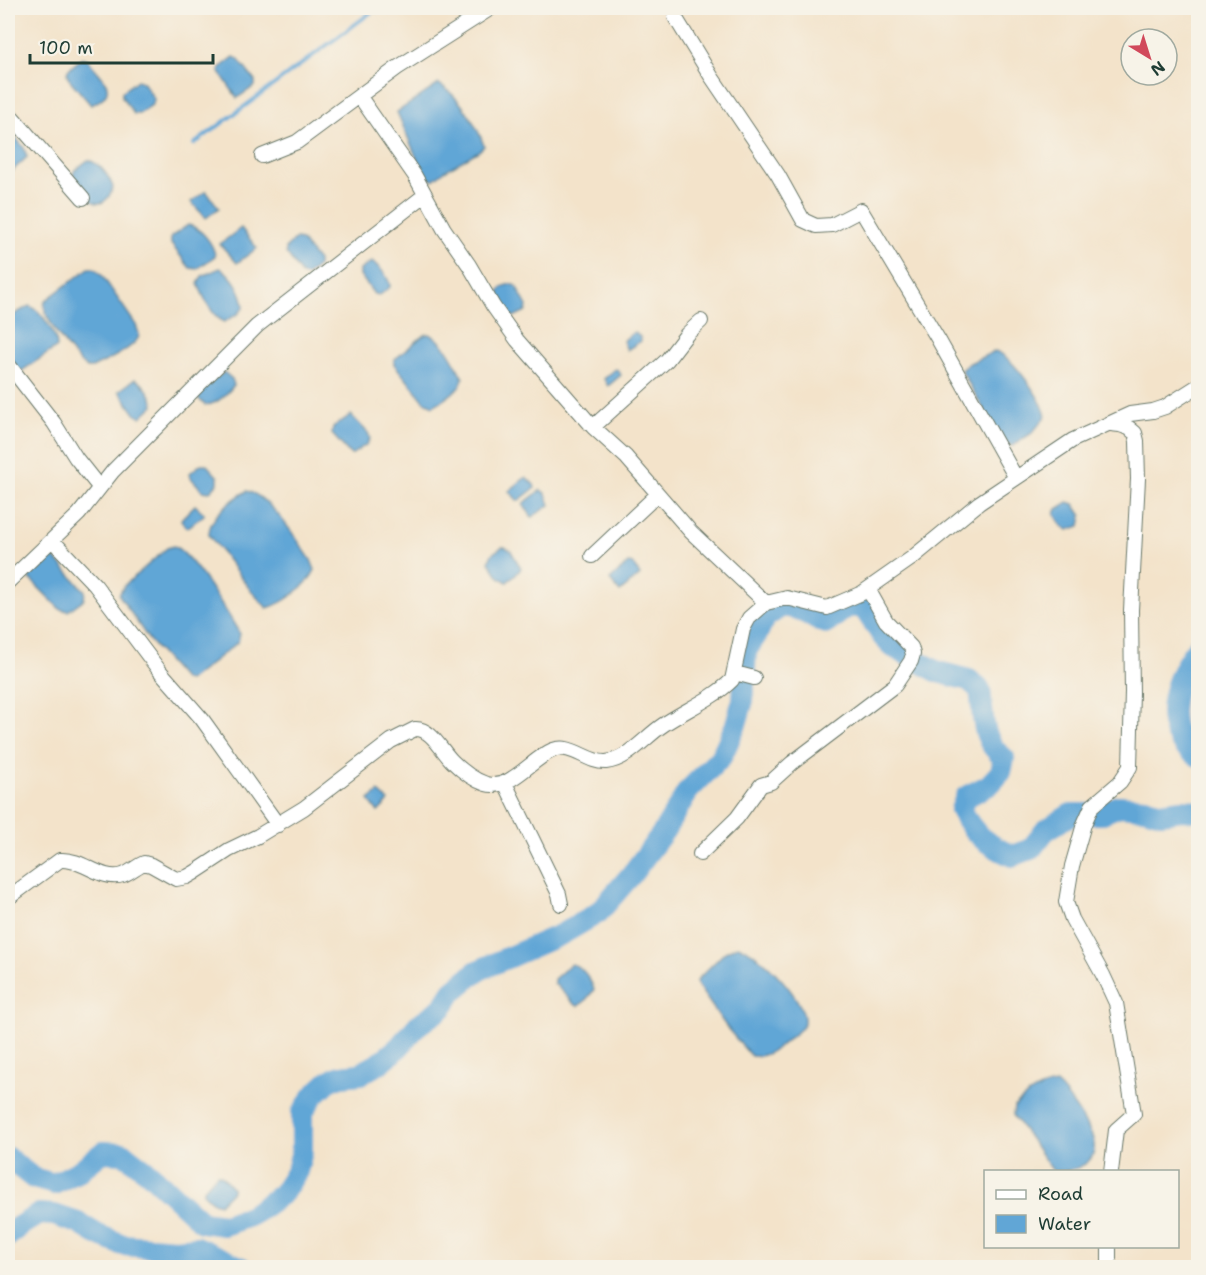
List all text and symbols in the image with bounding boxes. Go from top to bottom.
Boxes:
scale bar [30,27,213,65]
north arrow [1119,27,1179,87]
text: 100 m [39,36,93,60]
text: N [1146,56,1169,81]
legend [984,1170,1179,1248]
text: Road [1038,1182,1083,1206]
text: Water [1038,1212,1091,1236]

